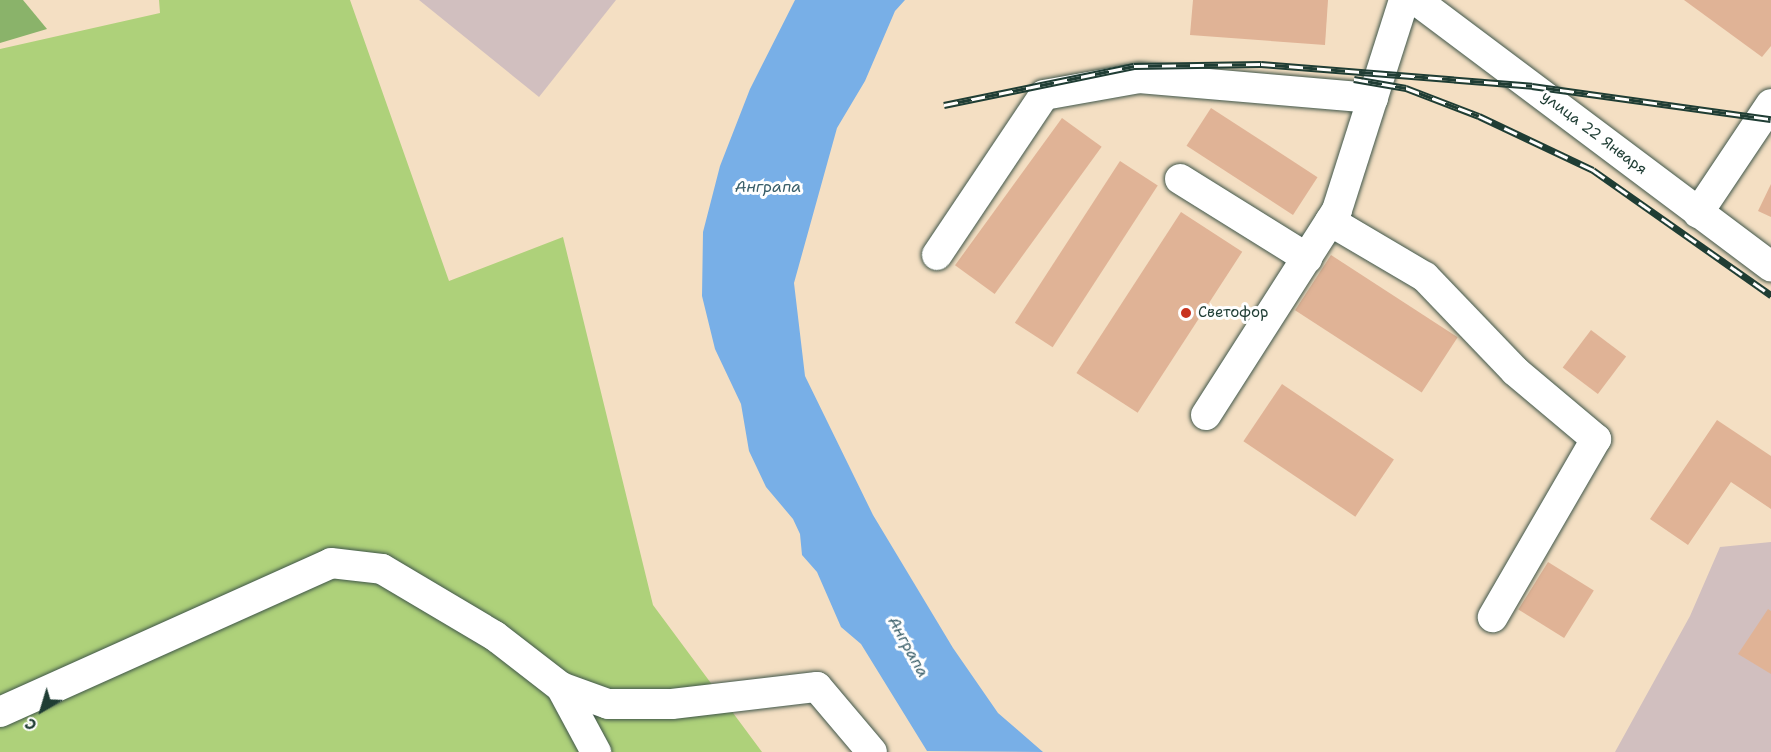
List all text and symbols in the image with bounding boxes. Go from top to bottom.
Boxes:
street label: улица 22 Января [1538,87,1650,179]
water label: Анграпа [735,177,801,197]
place label: Светофор [1198,304,1269,322]
marker: Светофор [1179,306,1193,320]
water label: Анграпа [884,613,932,681]
north arrow [12,680,72,740]
text: С [20,713,41,736]

